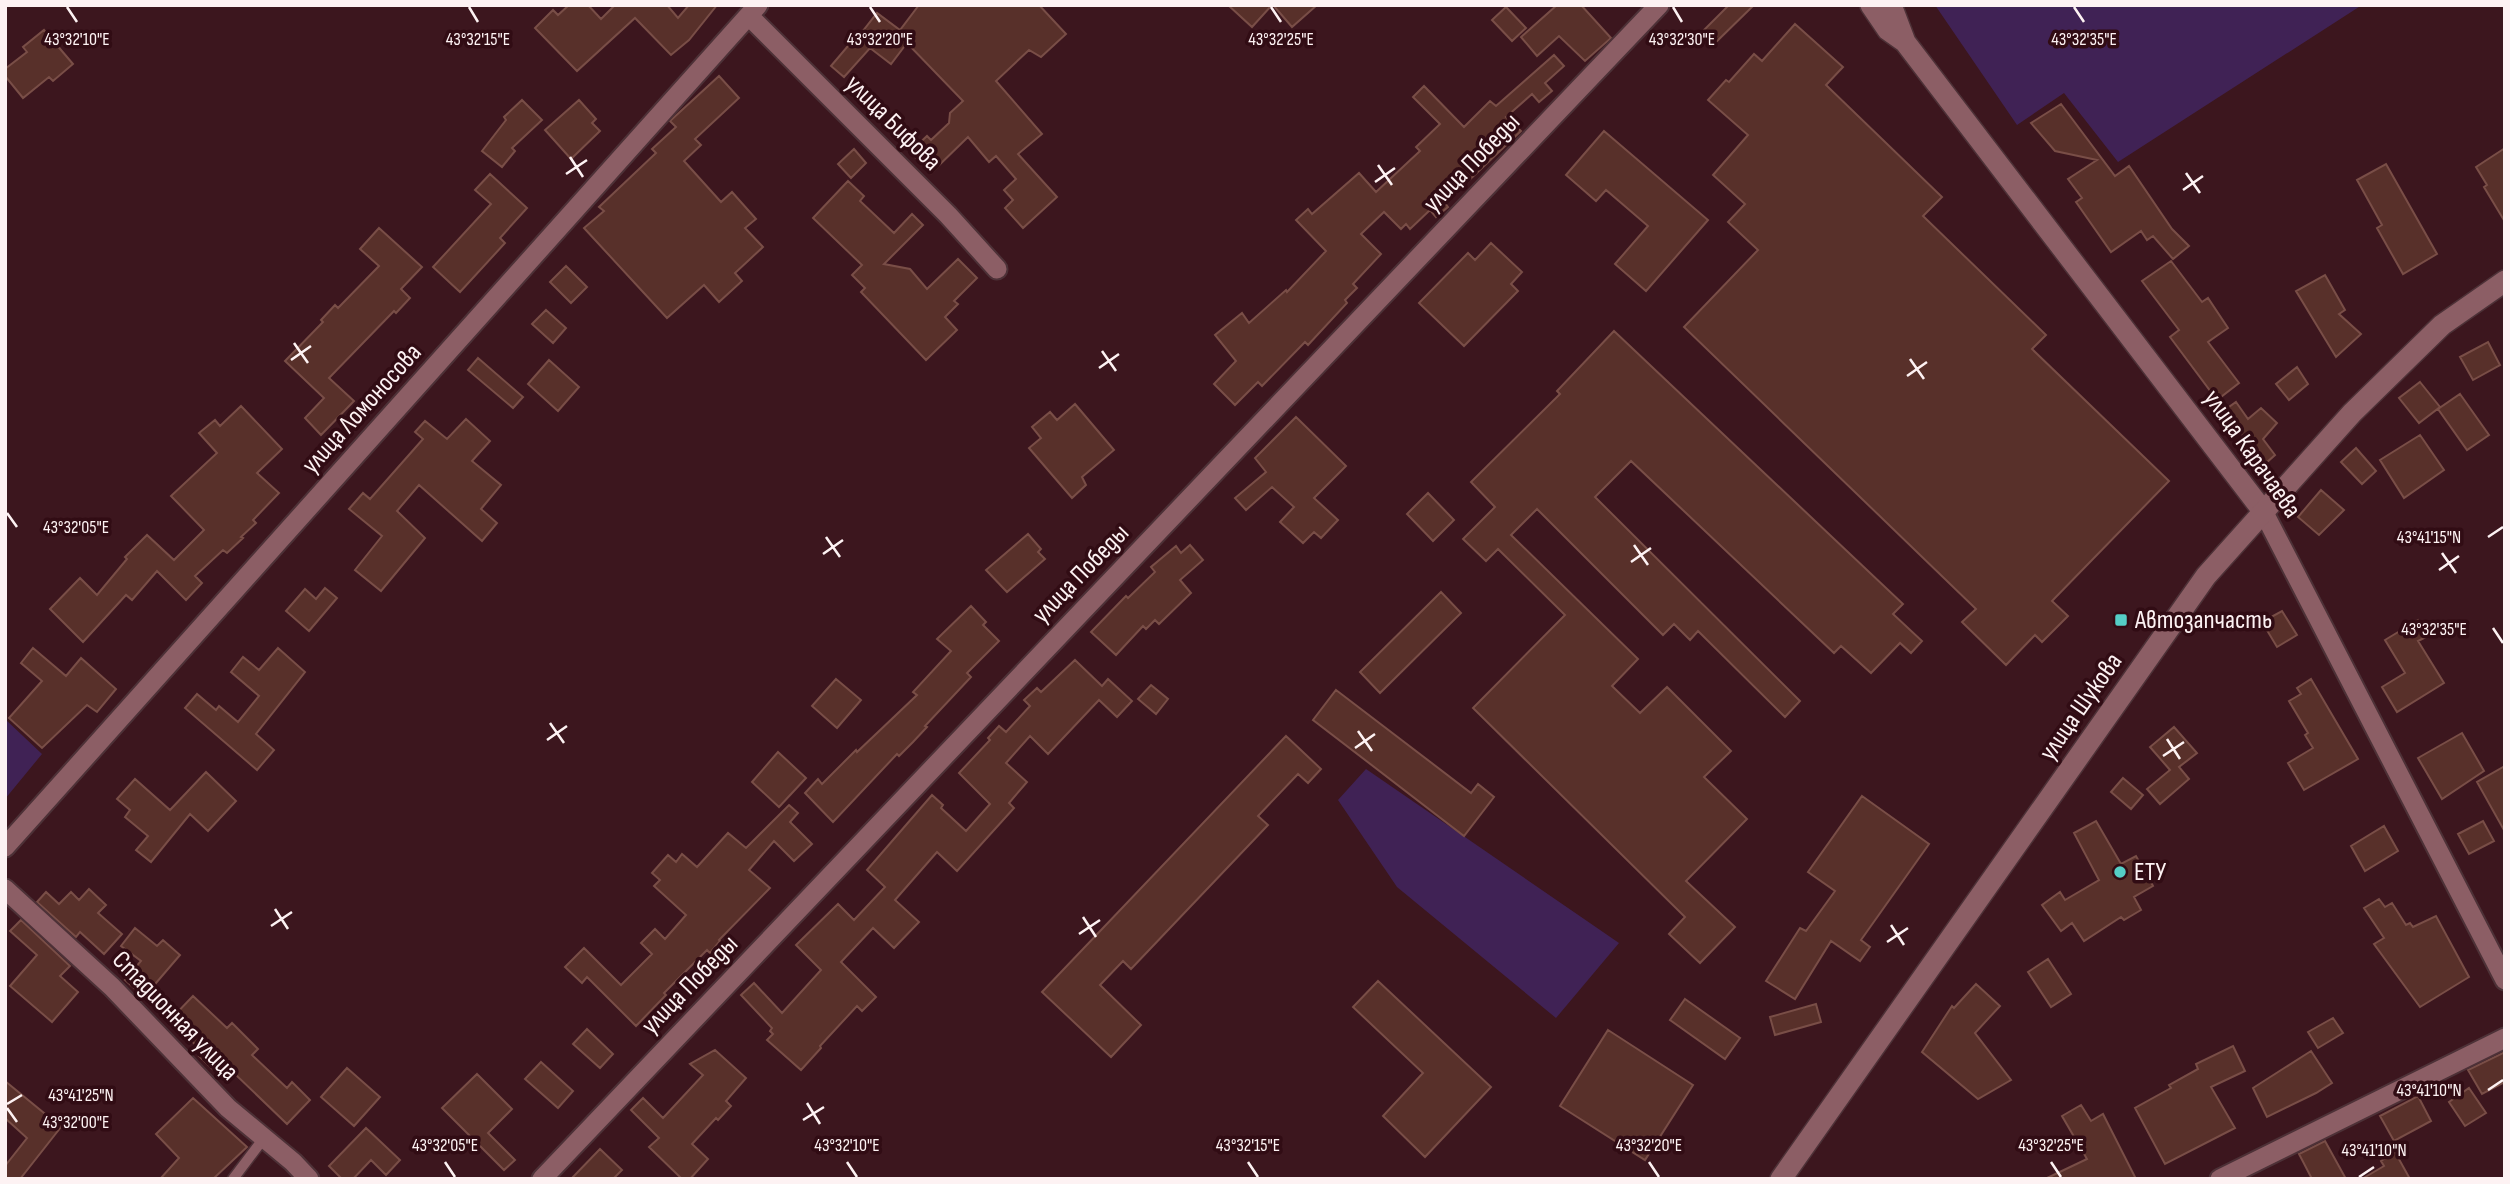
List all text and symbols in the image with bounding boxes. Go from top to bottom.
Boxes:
text: 43°32'10"E [44,29,110,50]
text: 43°32'15"E [446,29,510,50]
text: 43°32'20"E [847,29,913,50]
text: 43°32'25"E [1248,29,1314,50]
text: 43°32'30"E [1649,29,1715,50]
text: 43°32'35"E [2051,29,2117,50]
street label: улица Бифова [839,69,947,177]
street label: улица Победы [1417,107,1527,219]
street label: улица Ломоносова [296,338,428,480]
street label: улица Карачаева [2197,384,2307,524]
text: 43°32'05"E [43,517,109,538]
street label: улица Победы [1026,518,1136,630]
text: 43°41'15"N [2397,527,2461,548]
place label: Автозапчасть [2134,605,2272,636]
marker: Автозапчасть [2113,612,2129,628]
text: 43°32'35"E [2401,619,2467,640]
street label: улица Шукова [2033,647,2129,767]
place label: ЕТУ [2134,857,2166,888]
marker: ЕТУ [2112,864,2128,880]
street label: улица Победы [635,929,745,1041]
street label: Стадионная улица [105,945,245,1087]
text: 43°41'10"N [2396,1080,2462,1101]
text: 43°41'25"N [48,1085,114,1106]
text: 43°32'00"E [42,1112,110,1133]
text: 43°32'05"E [412,1135,478,1156]
text: 43°32'10"E [814,1135,880,1156]
text: 43°32'15"E [1216,1135,1280,1156]
text: 43°32'20"E [1616,1135,1682,1156]
text: 43°32'25"E [2018,1135,2084,1156]
text: 43°41'10"N [2341,1140,2407,1161]

